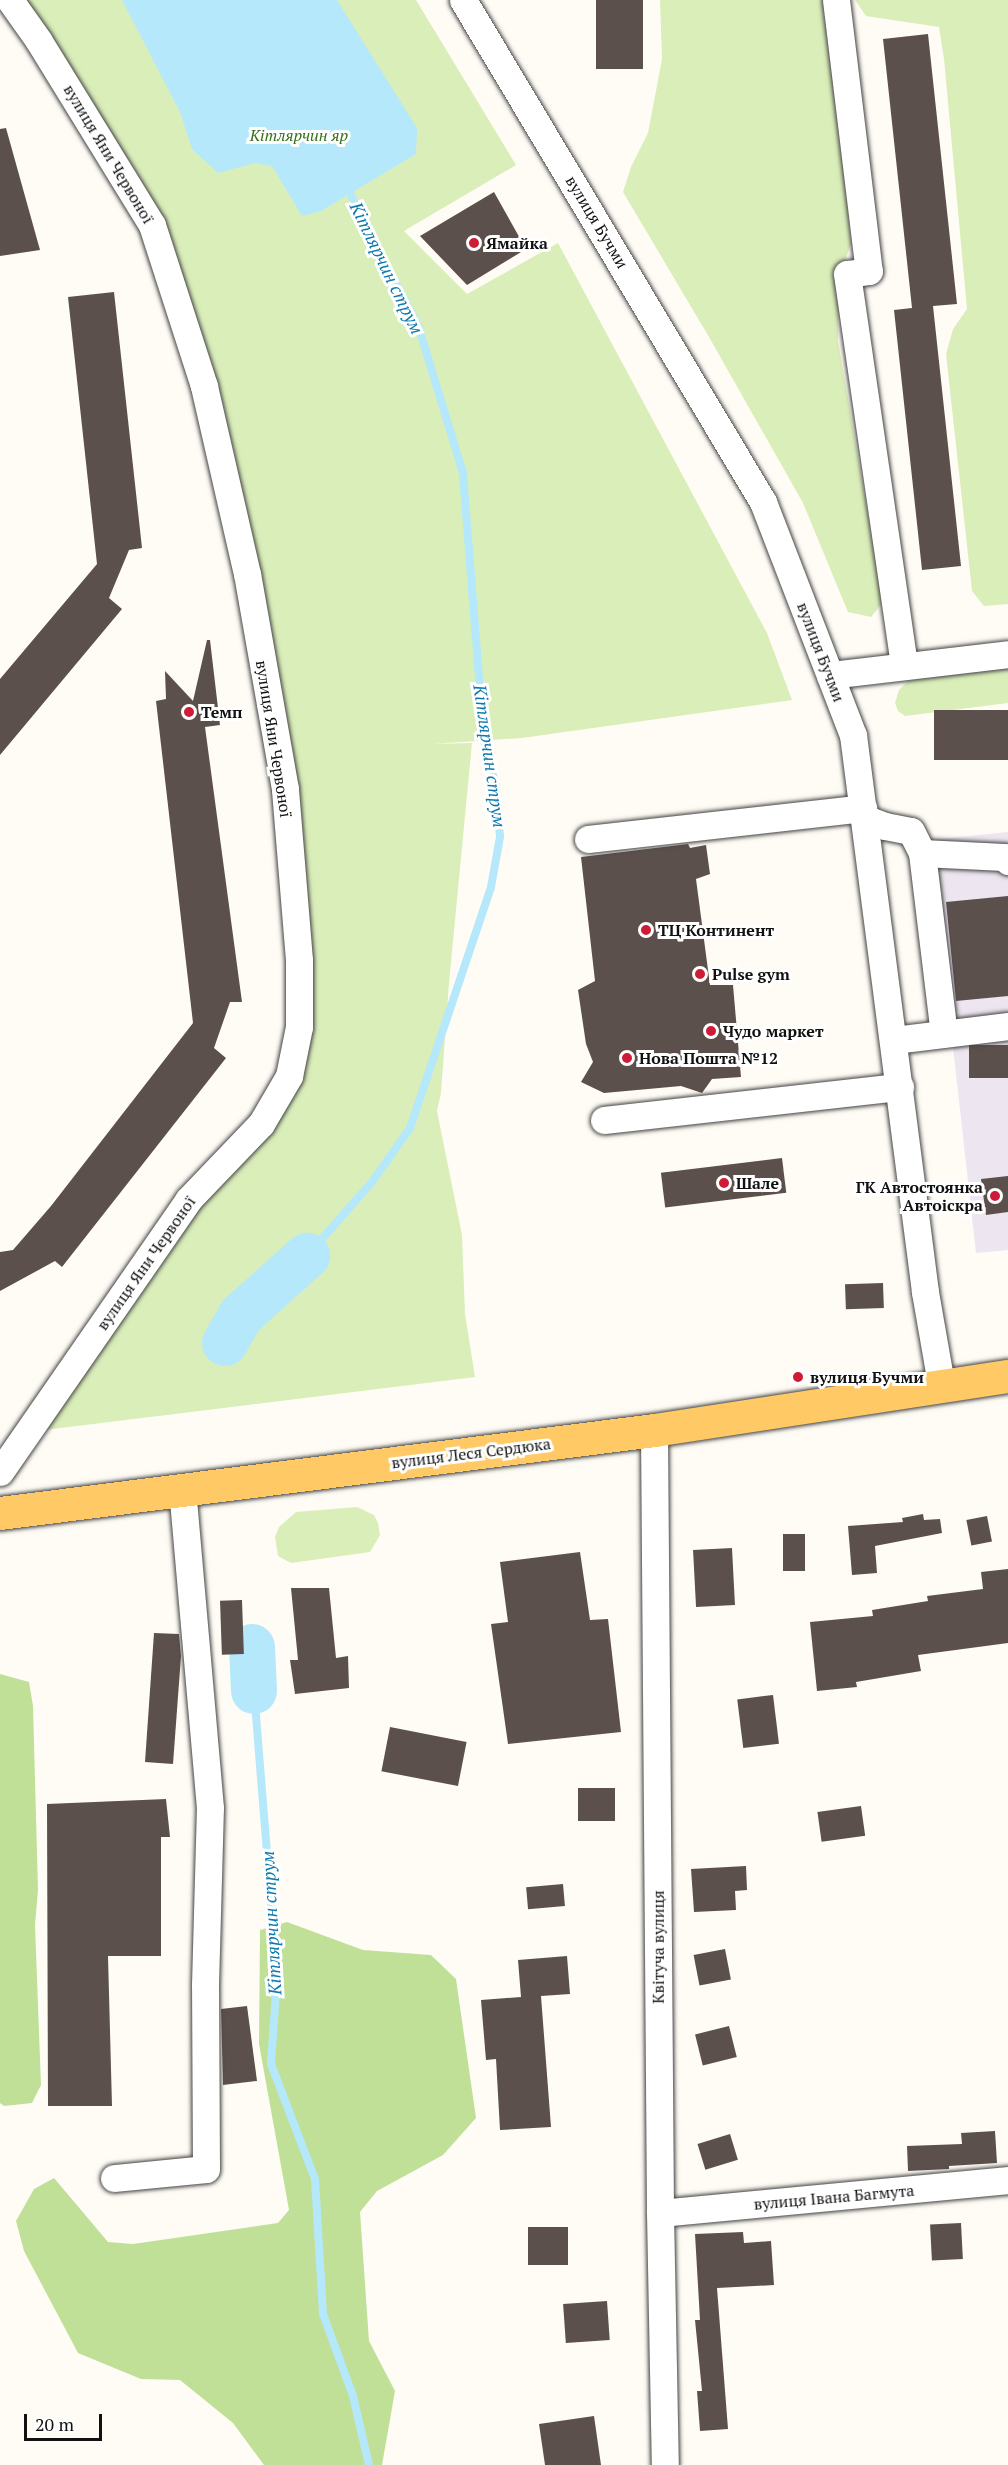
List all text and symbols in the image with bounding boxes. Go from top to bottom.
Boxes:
street label: вулиця Яни Червоної [60,81,158,227]
park label: Кітлярчин яр [250,125,348,145]
street label: вулиця Бучми [562,172,632,272]
water label: Кітлярчин струм [346,198,428,338]
place label: Ямайка [486,233,548,253]
marker: Ямайка [467,236,481,250]
street label: вулиця Бучми [793,600,849,704]
street label: вулиця Яни Червоної [252,659,296,819]
water label: Кітлярчин струм [469,683,511,829]
place label: Темп [201,702,243,722]
marker: Темп [182,705,196,719]
place label: ТЦ Континент [658,920,774,940]
marker: ТЦ Континент [639,923,653,937]
place label: Pulse gym [712,964,790,984]
marker: Pulse gym [693,967,707,981]
place label: Чудо маркет [723,1021,824,1041]
marker: Чудо маркет [704,1024,718,1038]
place label: Нова Пошта №12 [639,1048,778,1068]
marker: Нова Пошта №12 [620,1051,634,1065]
place label: Шале [736,1173,779,1193]
marker: Шале [717,1176,731,1190]
place label: ГК Автостоянка Автоіскра [856,1177,983,1215]
marker: ГК Автостоянка Автоіскра [988,1189,1002,1203]
street label: вулиця Яни Червоної [92,1192,200,1334]
place label: вулиця Бучми [810,1367,924,1387]
marker: вулиця Бучми [791,1370,805,1384]
street label: вулиця Леся Сердюка [390,1434,552,1472]
water label: Кітлярчин струм [256,1850,286,1996]
street label: Квітуча вулиця [648,1890,668,2004]
street label: вулиця Івана Багмута [753,2180,915,2214]
scale bar [27,2402,105,2440]
text: 20 m [35,2412,74,2436]

